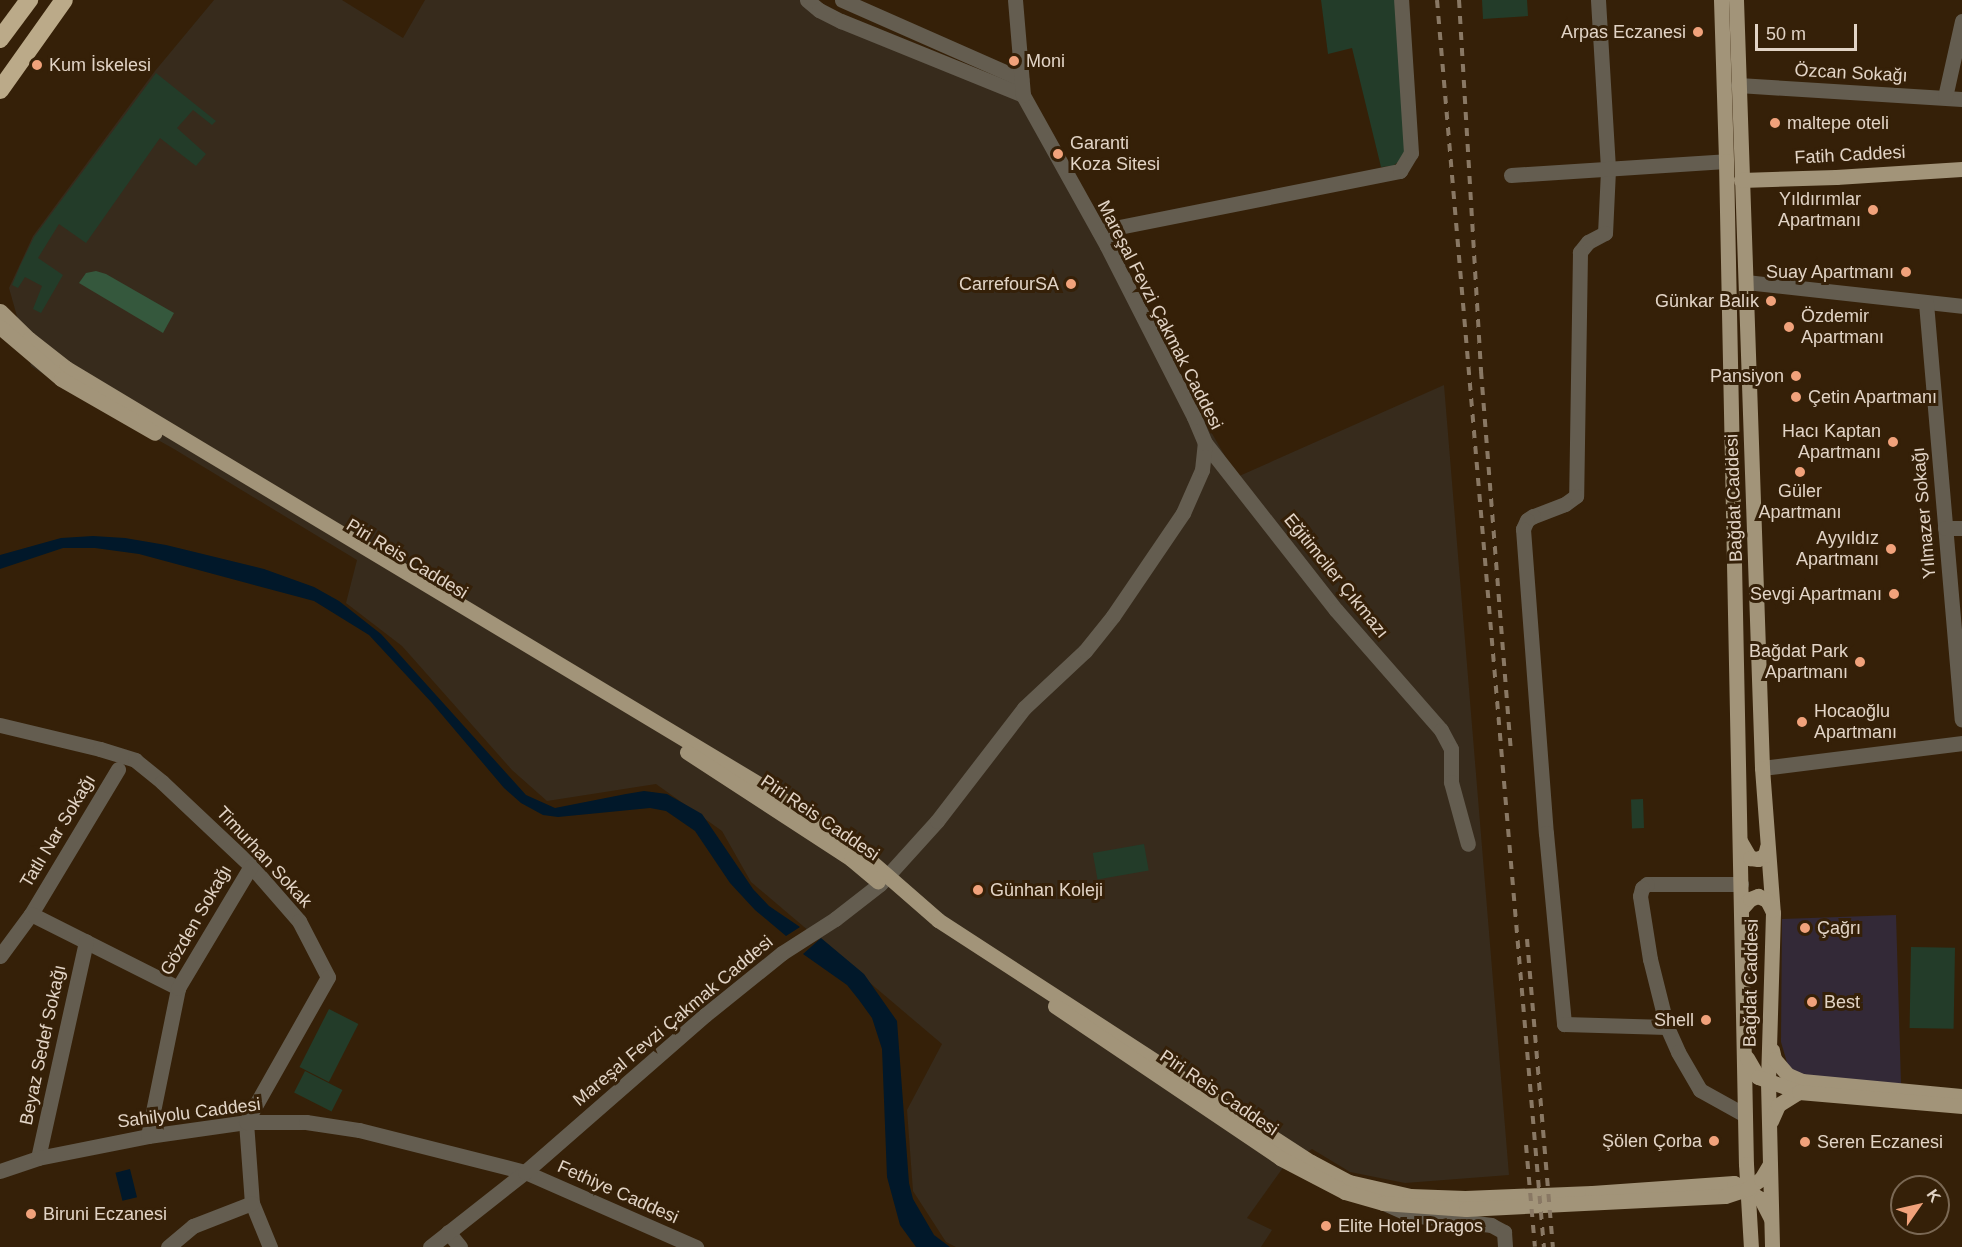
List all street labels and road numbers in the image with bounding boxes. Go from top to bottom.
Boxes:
street label: Özcan Sokağı [1794,59,1908,87]
street label: Fatih Caddesi [1794,141,1906,169]
street label: Mareşal Fevzi Çakmak Caddesi [1093,197,1227,433]
street label: Bağdat Caddesi [1721,434,1747,562]
street label: Yılmazer Sokağı [1907,446,1941,580]
street label: Eğitimciler Çıkmazı [1279,509,1393,643]
street label: Piri Reis Caddesi [342,514,472,604]
street label: Piri Reis Caddesi [757,770,883,866]
street label: Tatlı Nar Sokağı [16,771,100,891]
street label: Timurhan Sokak [212,802,316,912]
street label: Gözden Sokağı [156,861,236,979]
street label: Bağdat Caddesi [1739,919,1763,1047]
street label: Mareşal Fevzi Çakmak Caddesi [569,931,777,1111]
street label: Beyaz Sedef Sokağı [15,963,71,1127]
street label: Piri Reis Caddesi [1156,1045,1282,1141]
street label: Sahilyolu Caddesi [116,1094,262,1132]
street label: Fethiye Caddesi [554,1156,682,1228]

